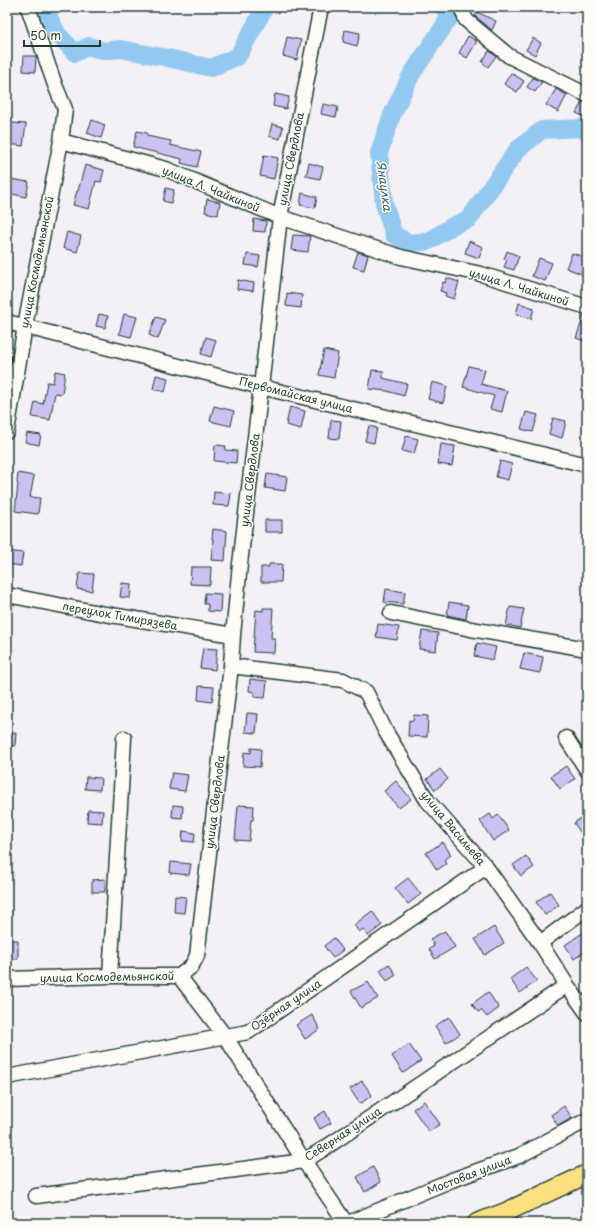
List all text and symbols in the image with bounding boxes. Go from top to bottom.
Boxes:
scale bar [24,22,100,48]
text: 50 m [30,26,61,44]
street label: улица Свердлова [273,111,308,207]
water label: Янаулка [373,160,397,213]
street label: улица Л. Чайкиной [160,161,263,216]
street label: улица Космодемьянской [15,194,58,329]
street label: улица Л. Чайкиной [467,263,571,310]
street label: Первомайская улица [237,372,355,417]
street label: улица Свердлова [235,432,264,528]
street label: переулок Тимирязева [61,597,179,634]
street label: улица Свердлова [200,754,229,850]
street label: улица Васильева [417,787,490,869]
street label: улица Космодемьянской [40,967,174,986]
street label: Озёрная улица [247,975,325,1035]
street label: Северная улица [301,1102,385,1165]
street label: Мостовая улица [424,1151,513,1198]

